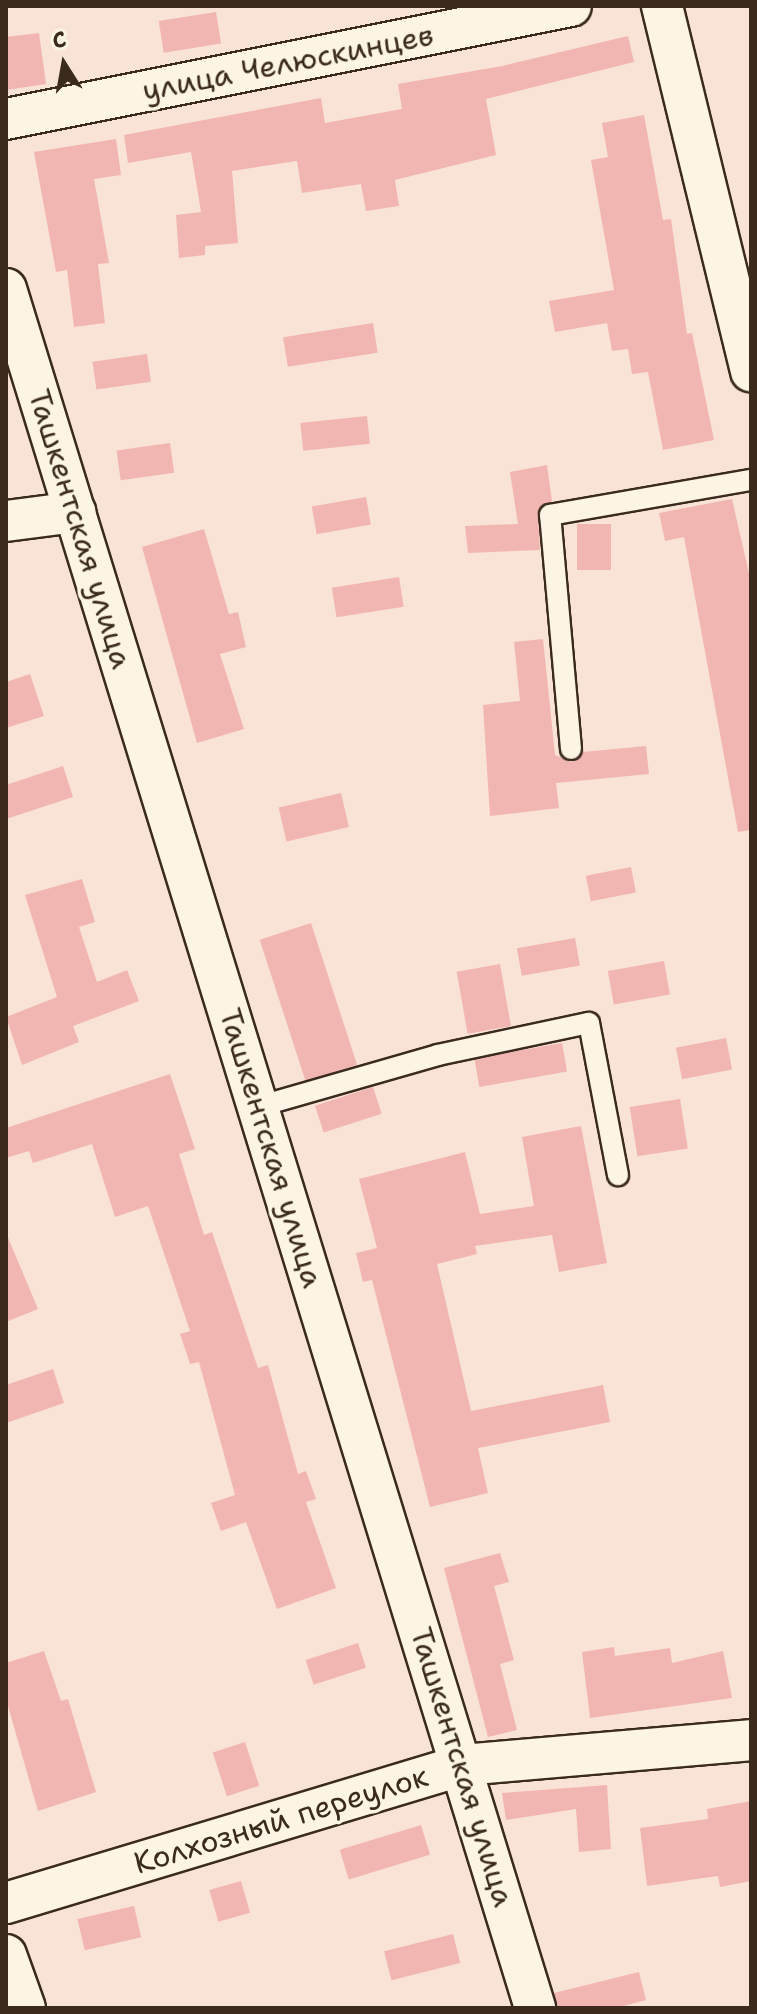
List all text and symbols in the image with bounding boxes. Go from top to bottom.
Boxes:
street label: улица Челюскинцев [139,17,437,109]
north arrow [24,24,104,104]
text: С [50,24,69,55]
street label: Ташкентская улица [20,385,140,673]
street label: Ташкентская улица [211,1004,331,1292]
street label: Ташкентская улица [402,1623,522,1911]
street label: Колхозный переулок [130,1758,432,1882]

